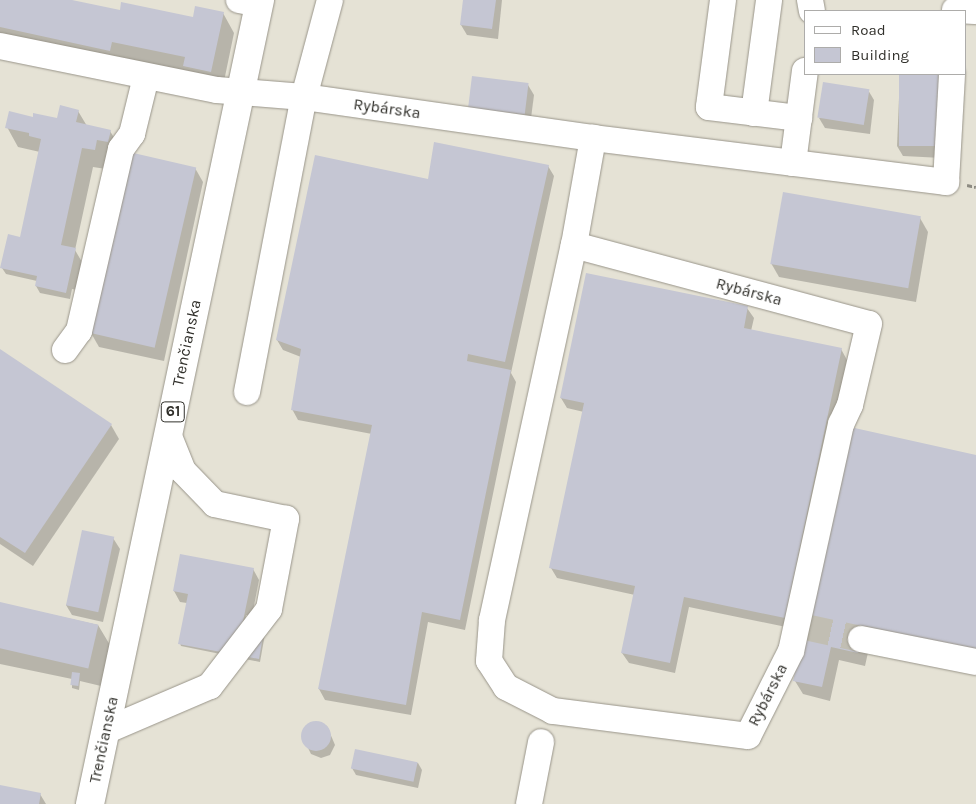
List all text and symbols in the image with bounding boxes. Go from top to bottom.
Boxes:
legend [804,10,966,75]
text: Road [851,21,886,39]
text: Building [851,46,909,64]
street label: Rybárska [352,95,422,123]
street label: Rybárska [714,274,784,310]
street label: Trenčianska [168,298,206,388]
road number: 61 [160,400,186,424]
street label: Rybárska [744,661,792,729]
street label: Trenčianska [85,695,123,785]

